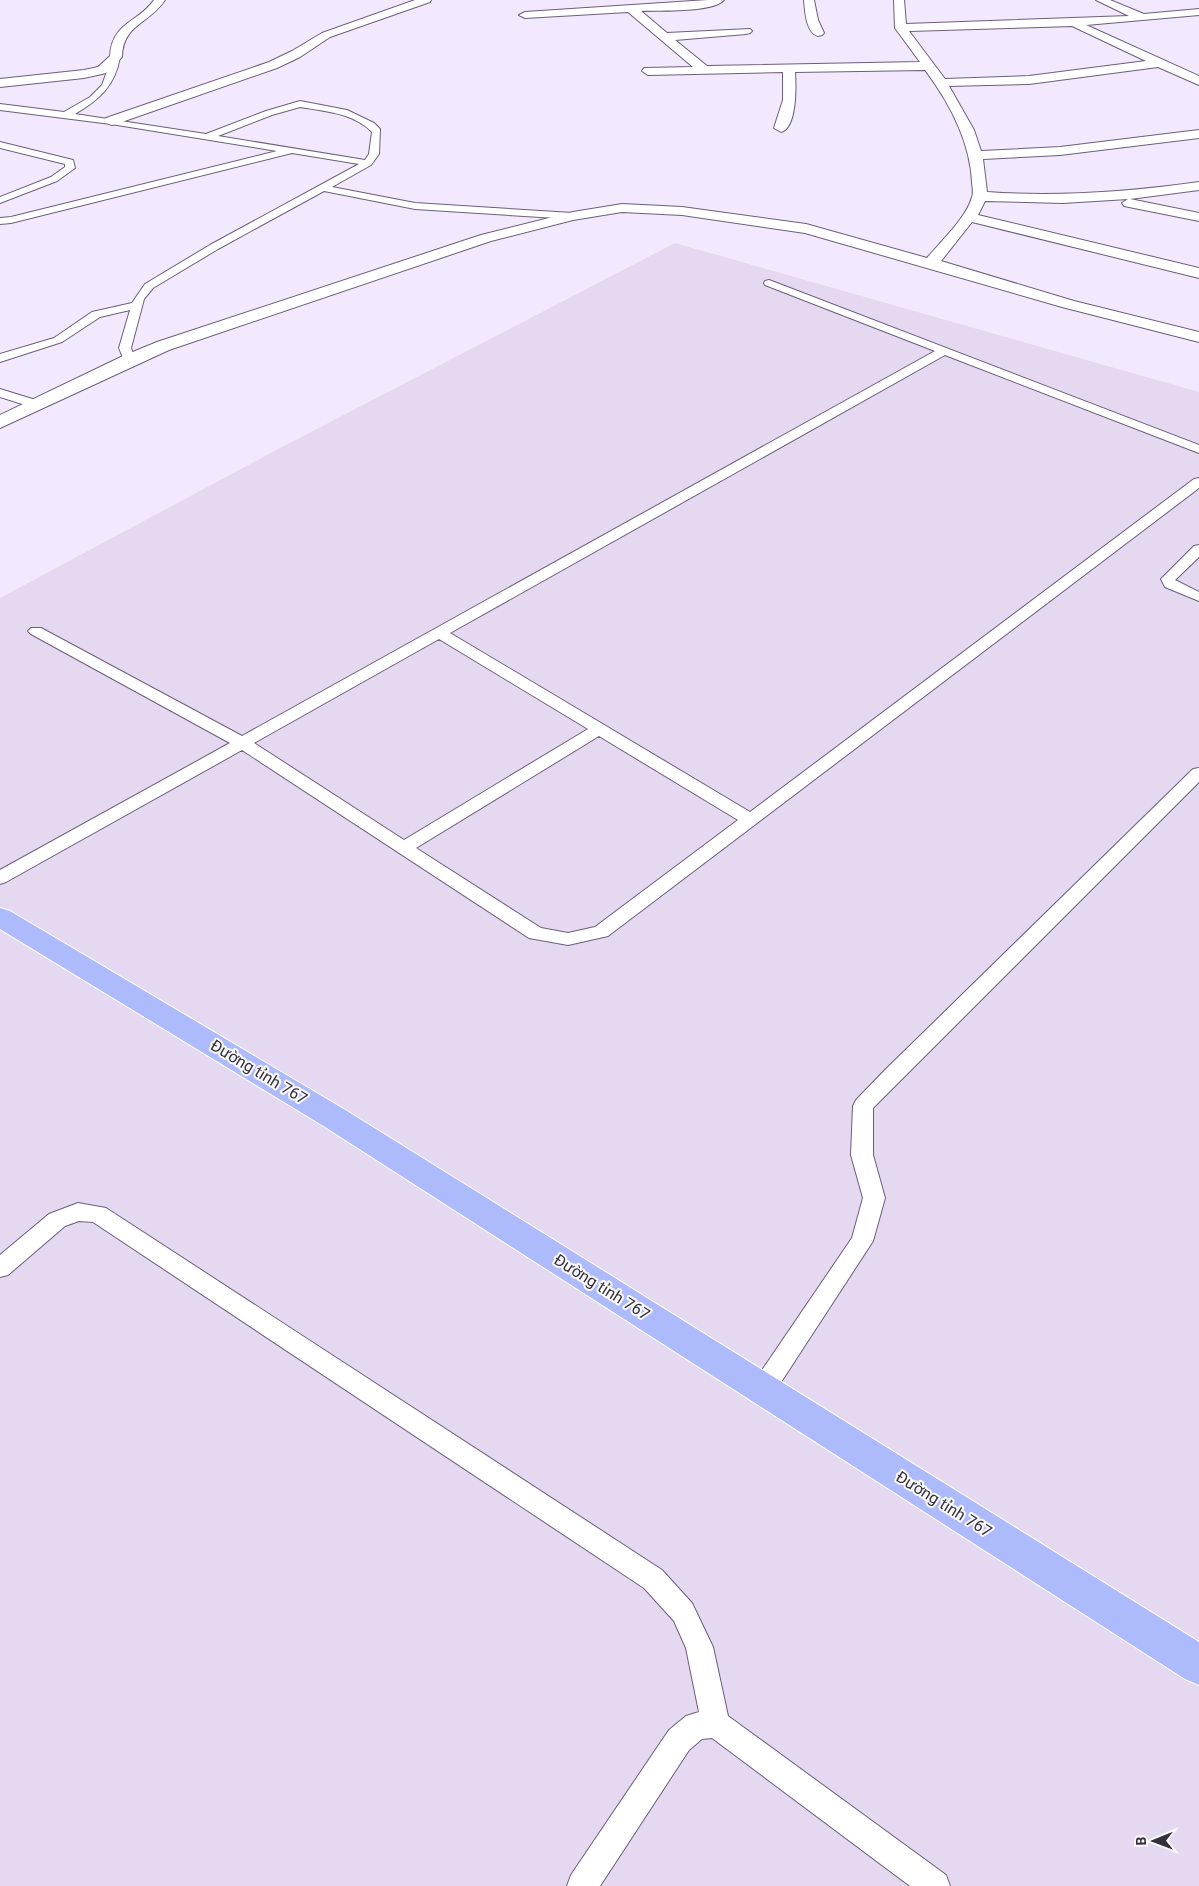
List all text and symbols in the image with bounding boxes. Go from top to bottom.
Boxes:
street label: Đường tỉnh 767 [207,1036,311,1108]
street label: Đường tỉnh 767 [551,1250,653,1324]
street label: Đường tỉnh 767 [893,1467,995,1541]
north arrow [1129,1816,1179,1866]
text: B [1133,1837,1149,1846]

